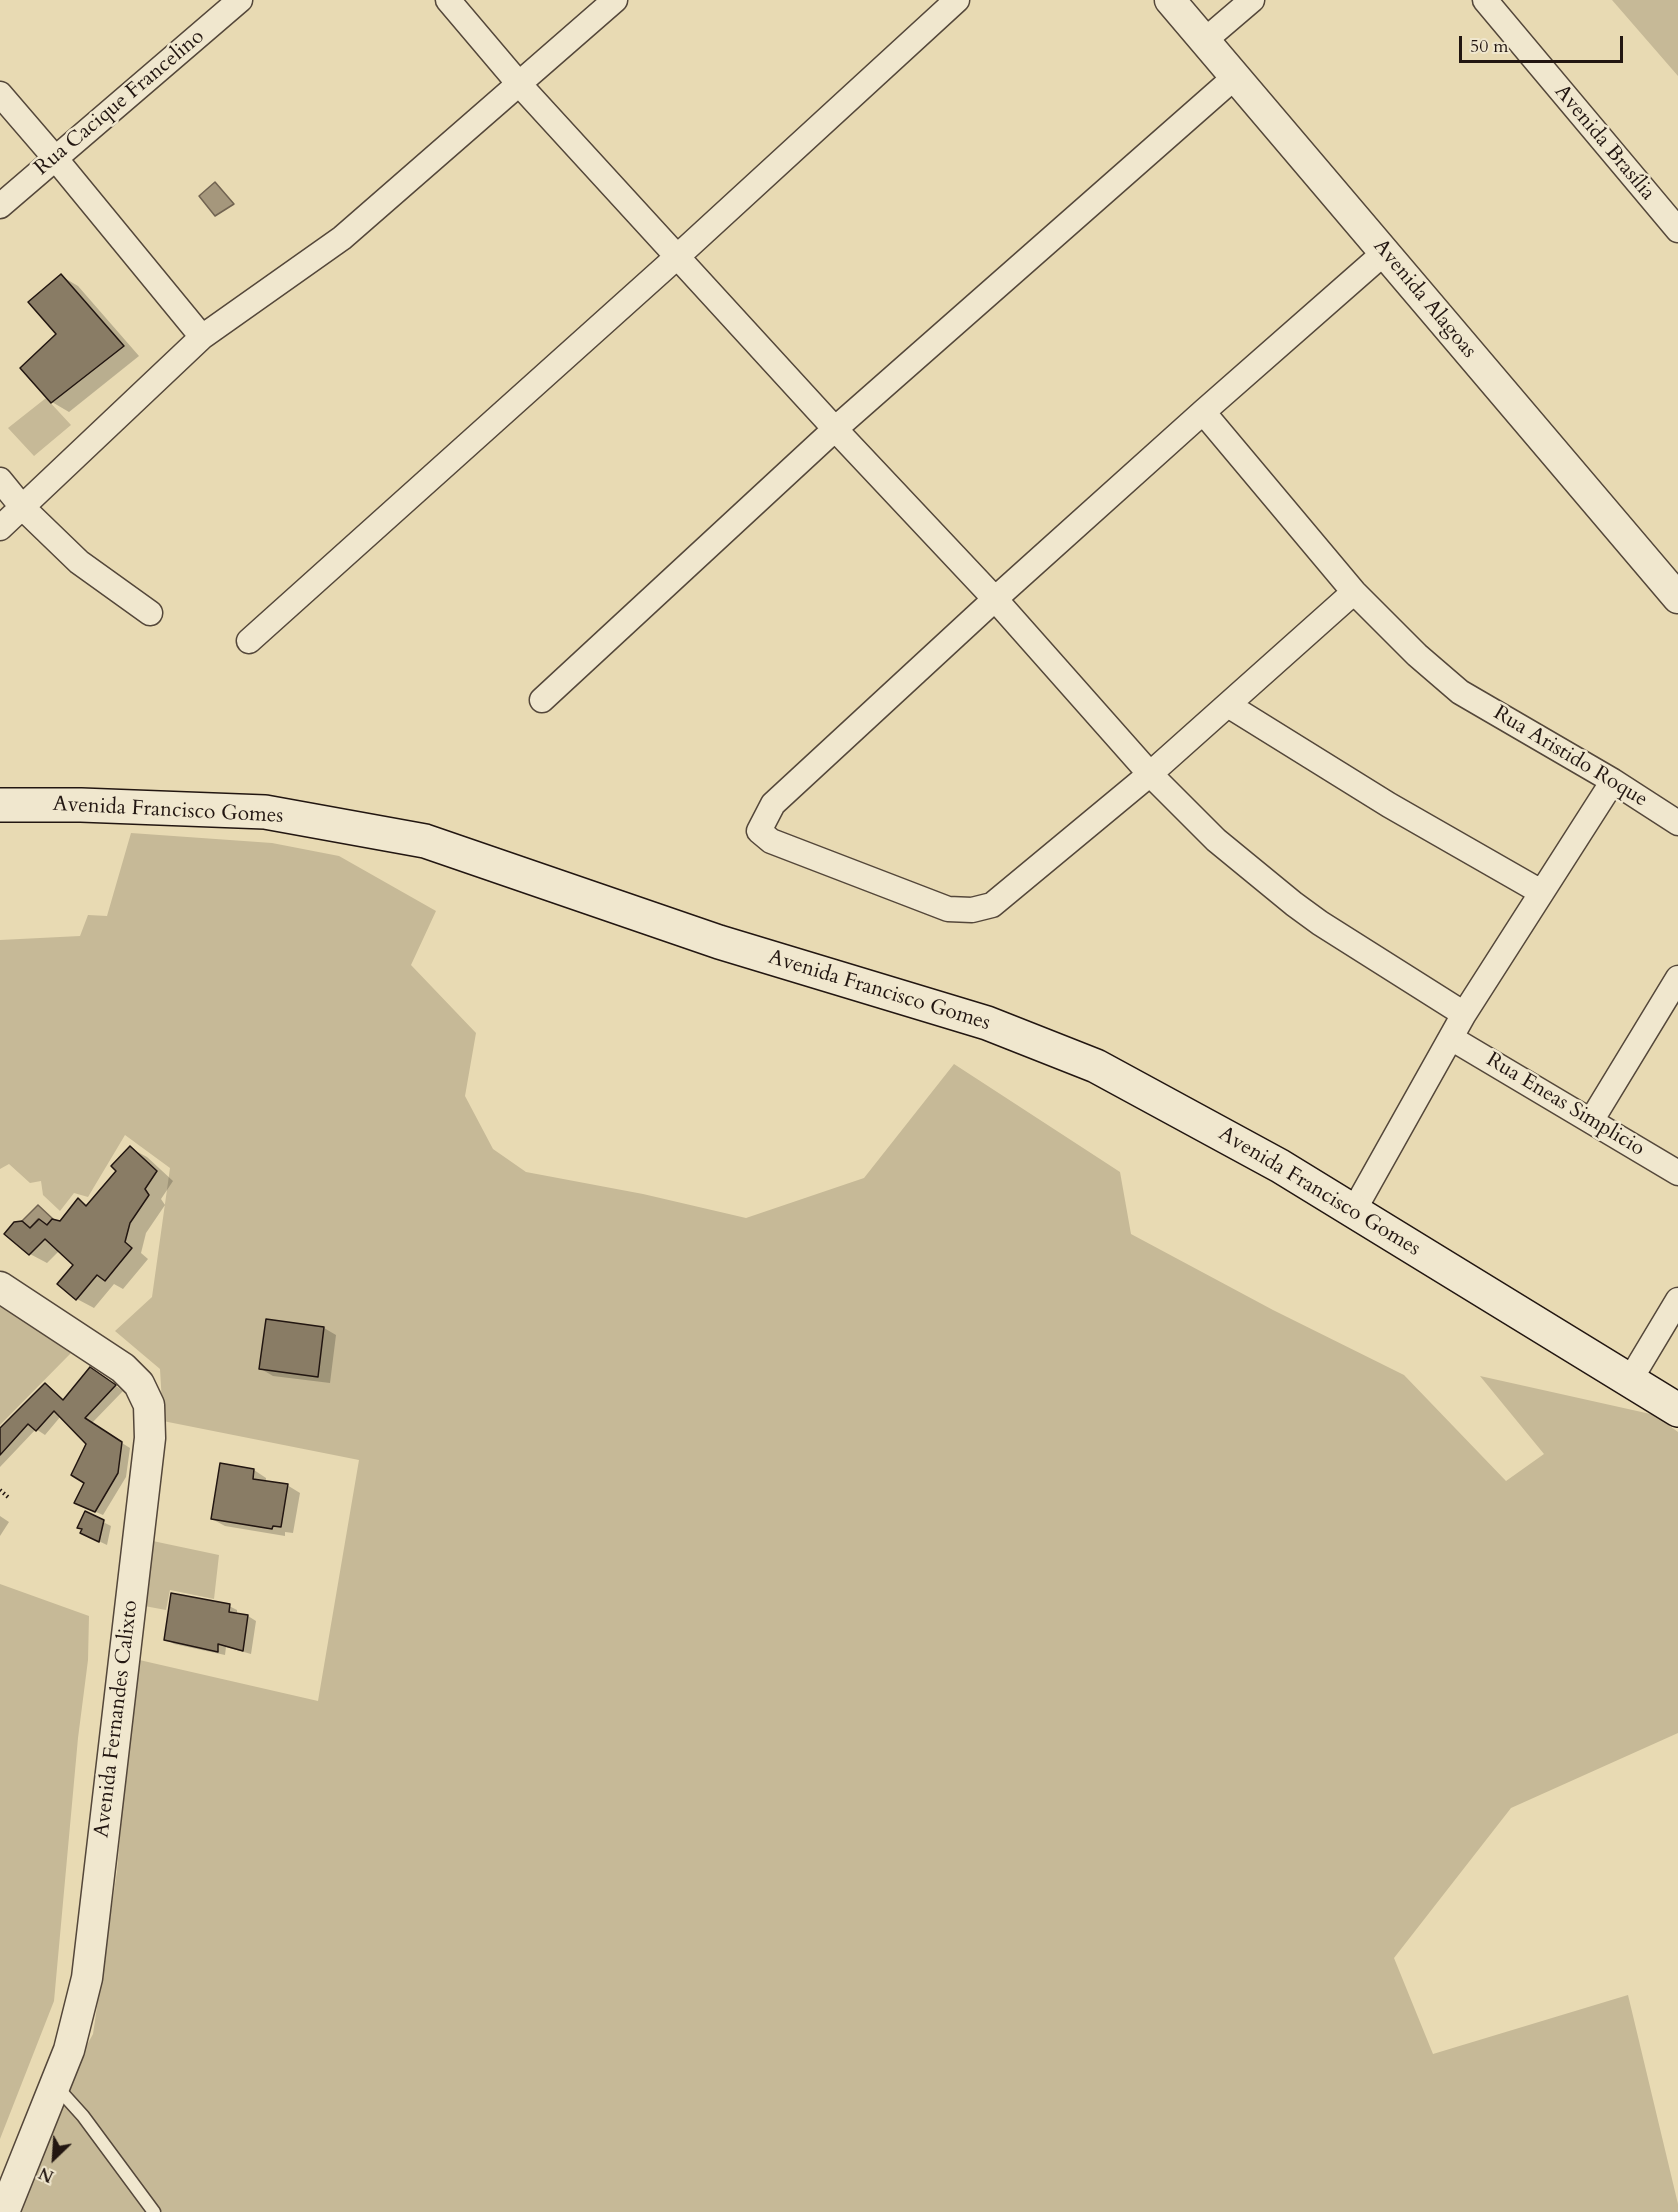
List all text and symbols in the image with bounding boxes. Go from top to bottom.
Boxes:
scale bar [1462,24,1626,62]
street label: Rua Cacique Francelino [30,25,210,181]
text: 50 m [1470,34,1509,59]
street label: Avenida Brasília [1548,80,1660,206]
street label: Avenida Alagoas [1367,234,1481,364]
street label: Rua Aristido Roque [1488,701,1652,813]
street label: Avenida Francisco Gomes [52,792,284,830]
street label: Avenida Francisco Gomes [765,945,993,1037]
street label: Rua Eneas Simplicio [1481,1048,1649,1162]
street label: Avenida Francisco Gomes [1214,1122,1424,1262]
street label: Avenida Fernandes Calixto [90,1599,144,1839]
north arrow [24,2128,84,2188]
text: N [35,2161,57,2187]

